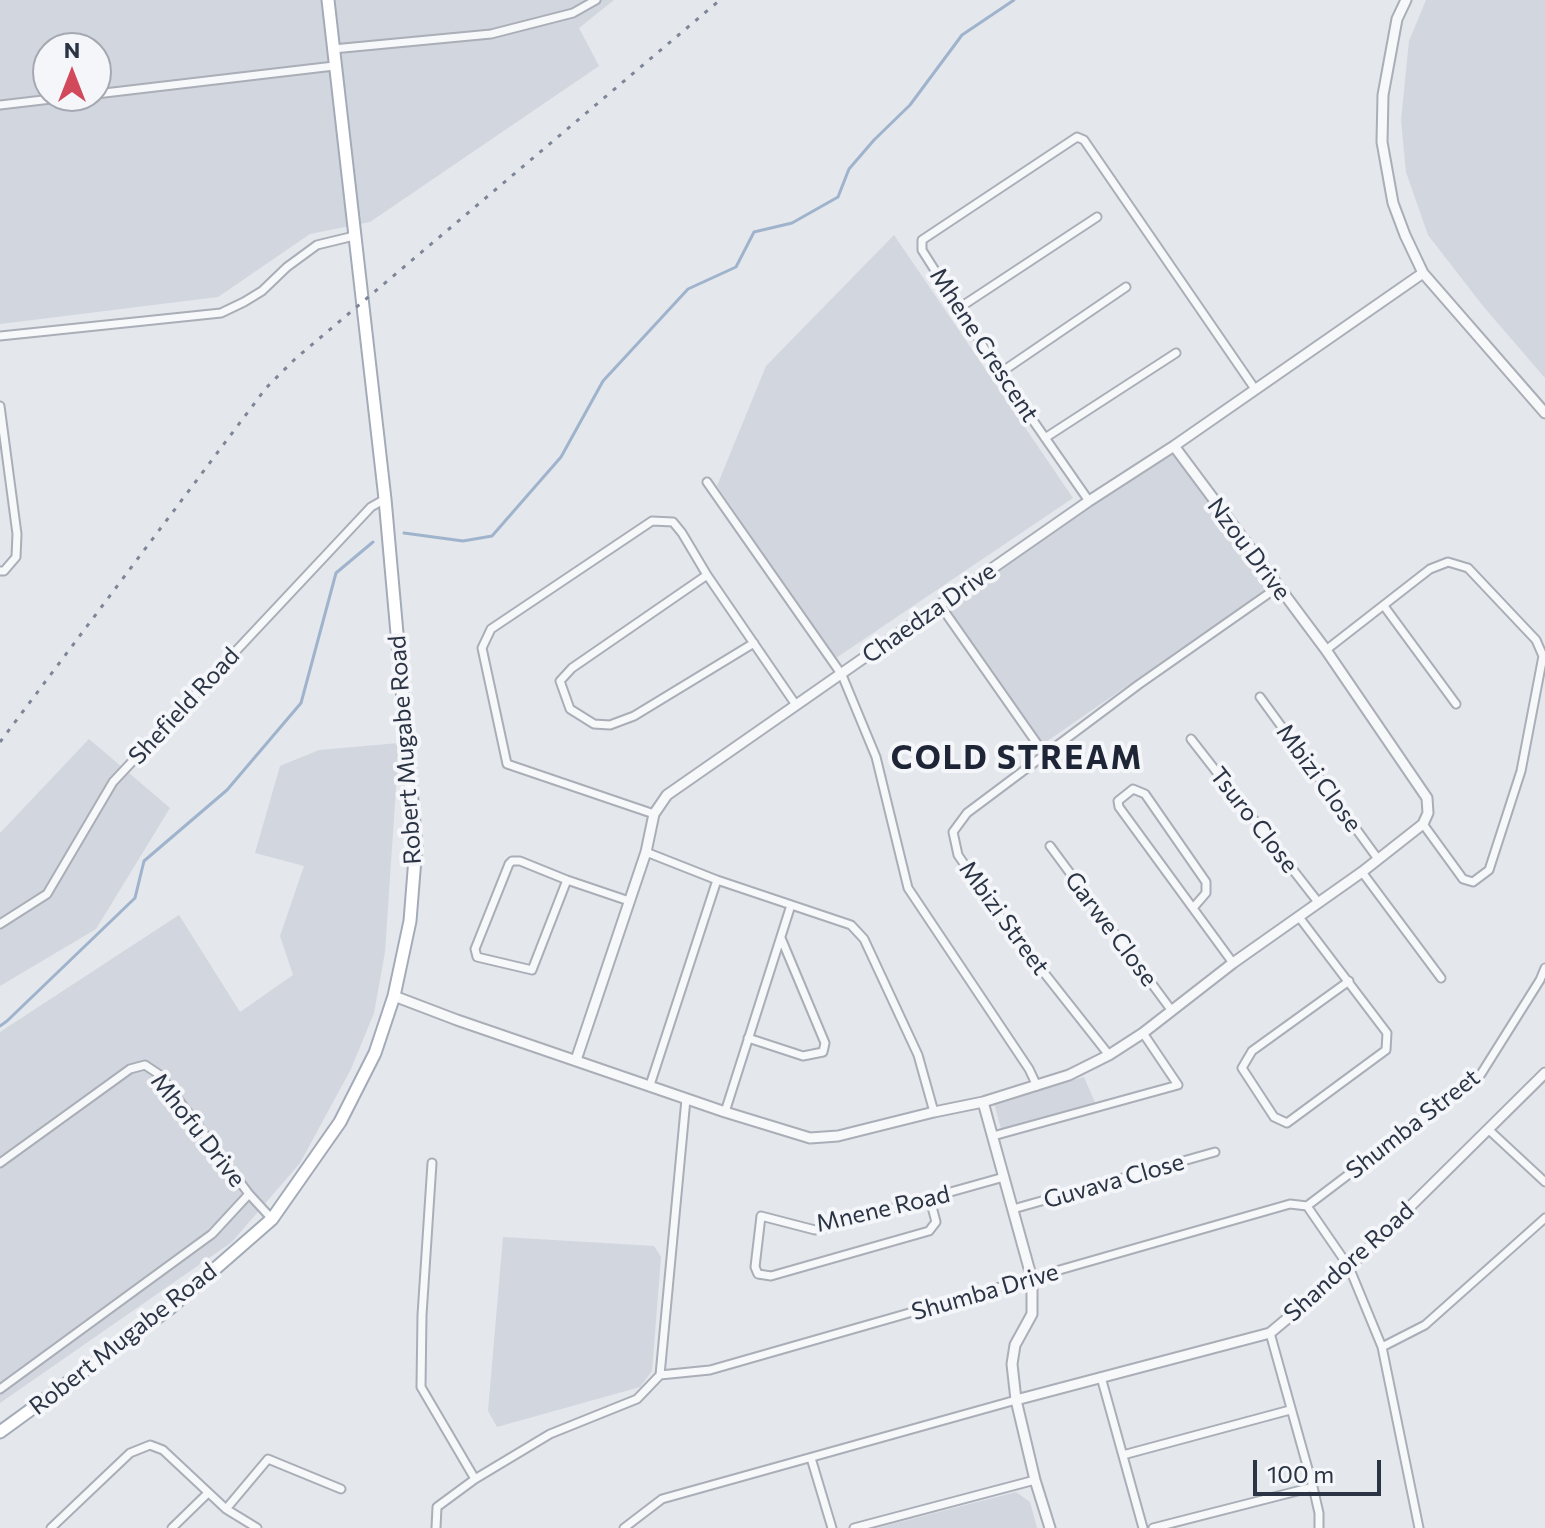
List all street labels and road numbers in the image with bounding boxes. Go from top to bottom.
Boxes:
street label: Mhene Crescent [924,263,1044,427]
street label: Nzou Drive [1201,492,1297,606]
street label: Chaedza Drive [857,556,1001,670]
street label: Robert Mugabe Road [383,634,427,866]
street label: Shefield Road [123,642,245,770]
street label: Mbizi Close [1270,718,1368,838]
street label: Tsuro Close [1204,761,1304,879]
street label: Mbizi Street [953,855,1055,981]
street label: Garwe Close [1059,866,1163,992]
street label: Shumba Street [1341,1063,1485,1185]
street label: Mhofu Drive [145,1067,251,1193]
street label: Guvava Close [1040,1147,1188,1215]
street label: Mnene Road [813,1180,953,1238]
street label: Shandore Road [1278,1196,1420,1328]
street label: Robert Mugabe Road [24,1257,222,1421]
street label: Shumba Drive [908,1257,1062,1327]

